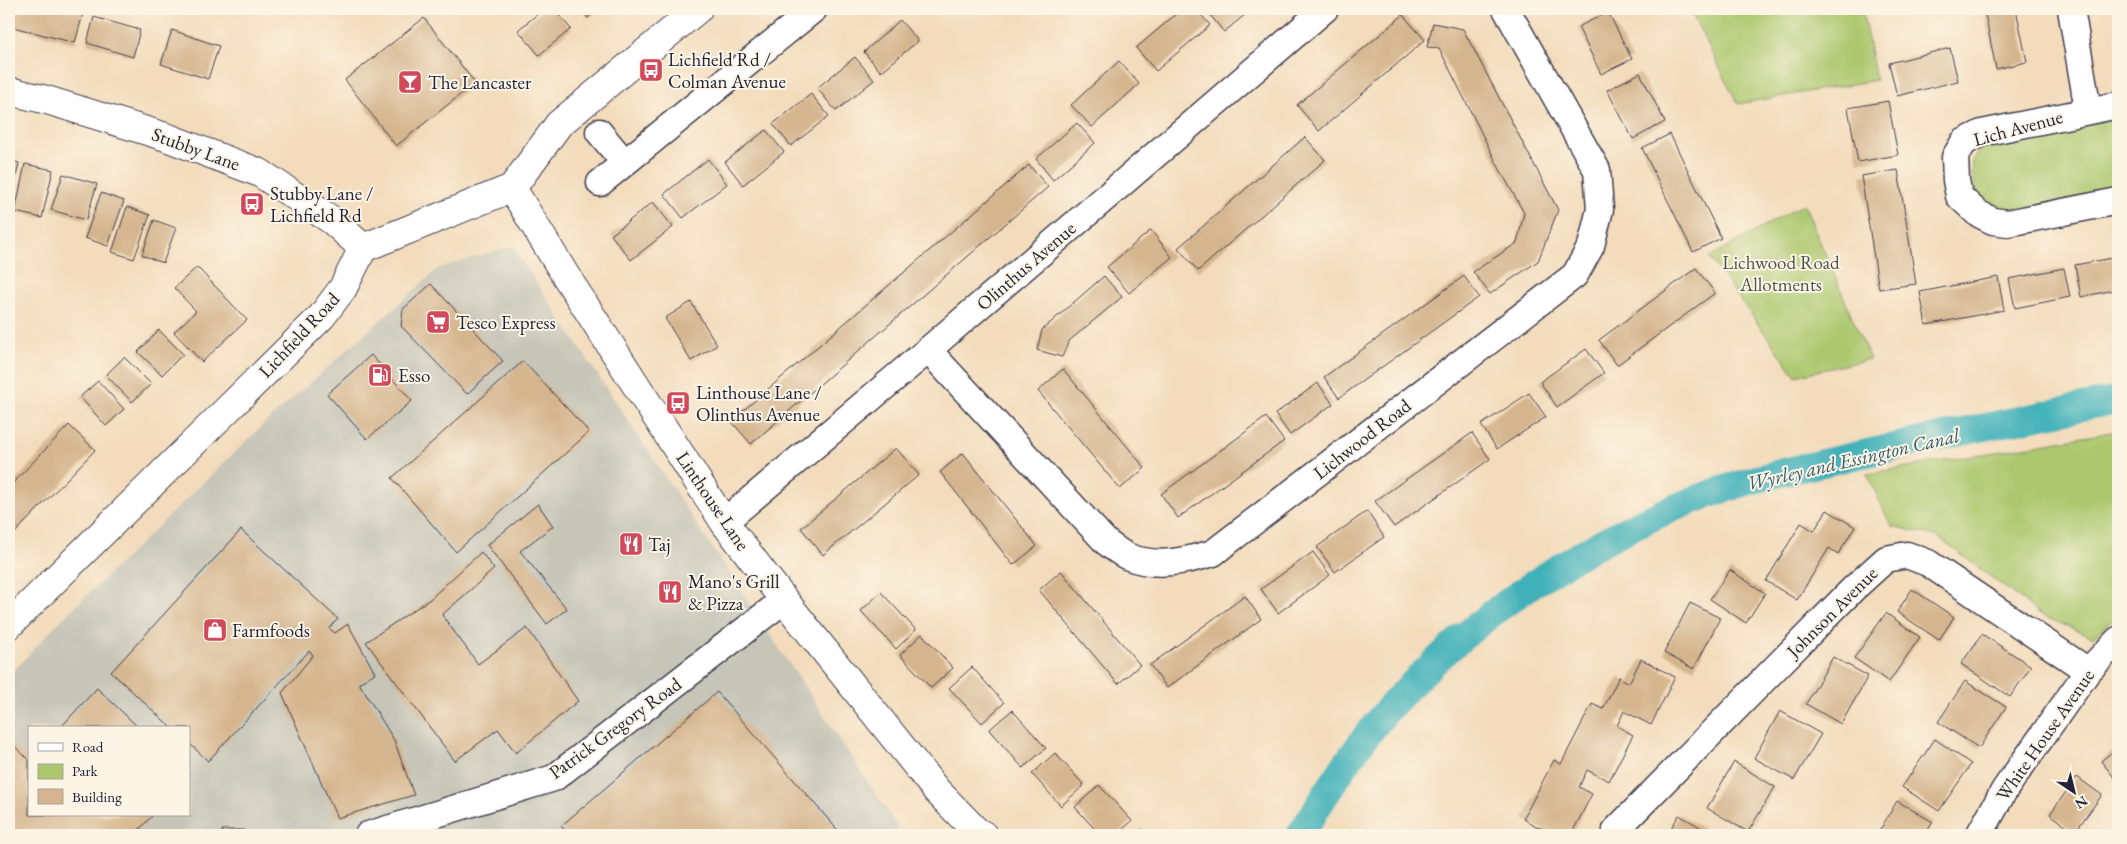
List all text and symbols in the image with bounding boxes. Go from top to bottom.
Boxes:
place label: Lichfield Rd / Colman Avenue [668,47,786,94]
bus stop icon: Lichfield Rd / Colman Avenue [638,57,664,83]
bar icon: The Lancaster [397,69,423,95]
place label: The Lancaster [428,70,532,95]
street label: Lich Avenue [1971,104,2065,152]
street label: Stubby Lane [148,121,244,177]
place label: Stubby Lane / Lichfield Rd [270,181,374,228]
bus stop icon: Stubby Lane / Lichfield Rd [239,191,265,217]
street label: Olinthus Avenue [971,216,1081,316]
park label: Lichwood Road Allotments [1722,250,1840,297]
street label: Lichfield Road [253,287,345,383]
supermarket icon: Tesco Express [425,309,451,335]
place label: Tesco Express [456,310,556,335]
fuel station icon: Esso [367,362,393,388]
place label: Esso [398,363,430,388]
place label: Linthouse Lane / Olinthus Avenue [696,380,822,427]
bus stop icon: Linthouse Lane / Olinthus Avenue [665,390,691,416]
street label: Lichwood Road [1308,393,1416,485]
water label: Wyrley and Essington Canal [1744,422,1963,496]
street label: Linthouse Lane [671,447,755,555]
restaurant icon: Taj [618,531,644,557]
place label: Taj [648,532,670,557]
street label: Johnson Avenue [1780,561,1883,664]
place label: Mano's Grill & Pizza [688,569,780,616]
restaurant icon: Mano's Grill & Pizza [657,579,683,605]
shop icon: Farmfoods [202,617,228,643]
place label: Farmfoods [232,618,310,643]
street label: White House Avenue [1990,664,2100,806]
street label: Patrick Gregory Road [544,671,687,785]
legend [28,726,190,816]
text: Road [72,737,104,756]
text: Park [72,761,99,780]
north arrow [2050,766,2100,816]
text: Building [72,787,122,806]
text: N [2071,792,2091,814]

